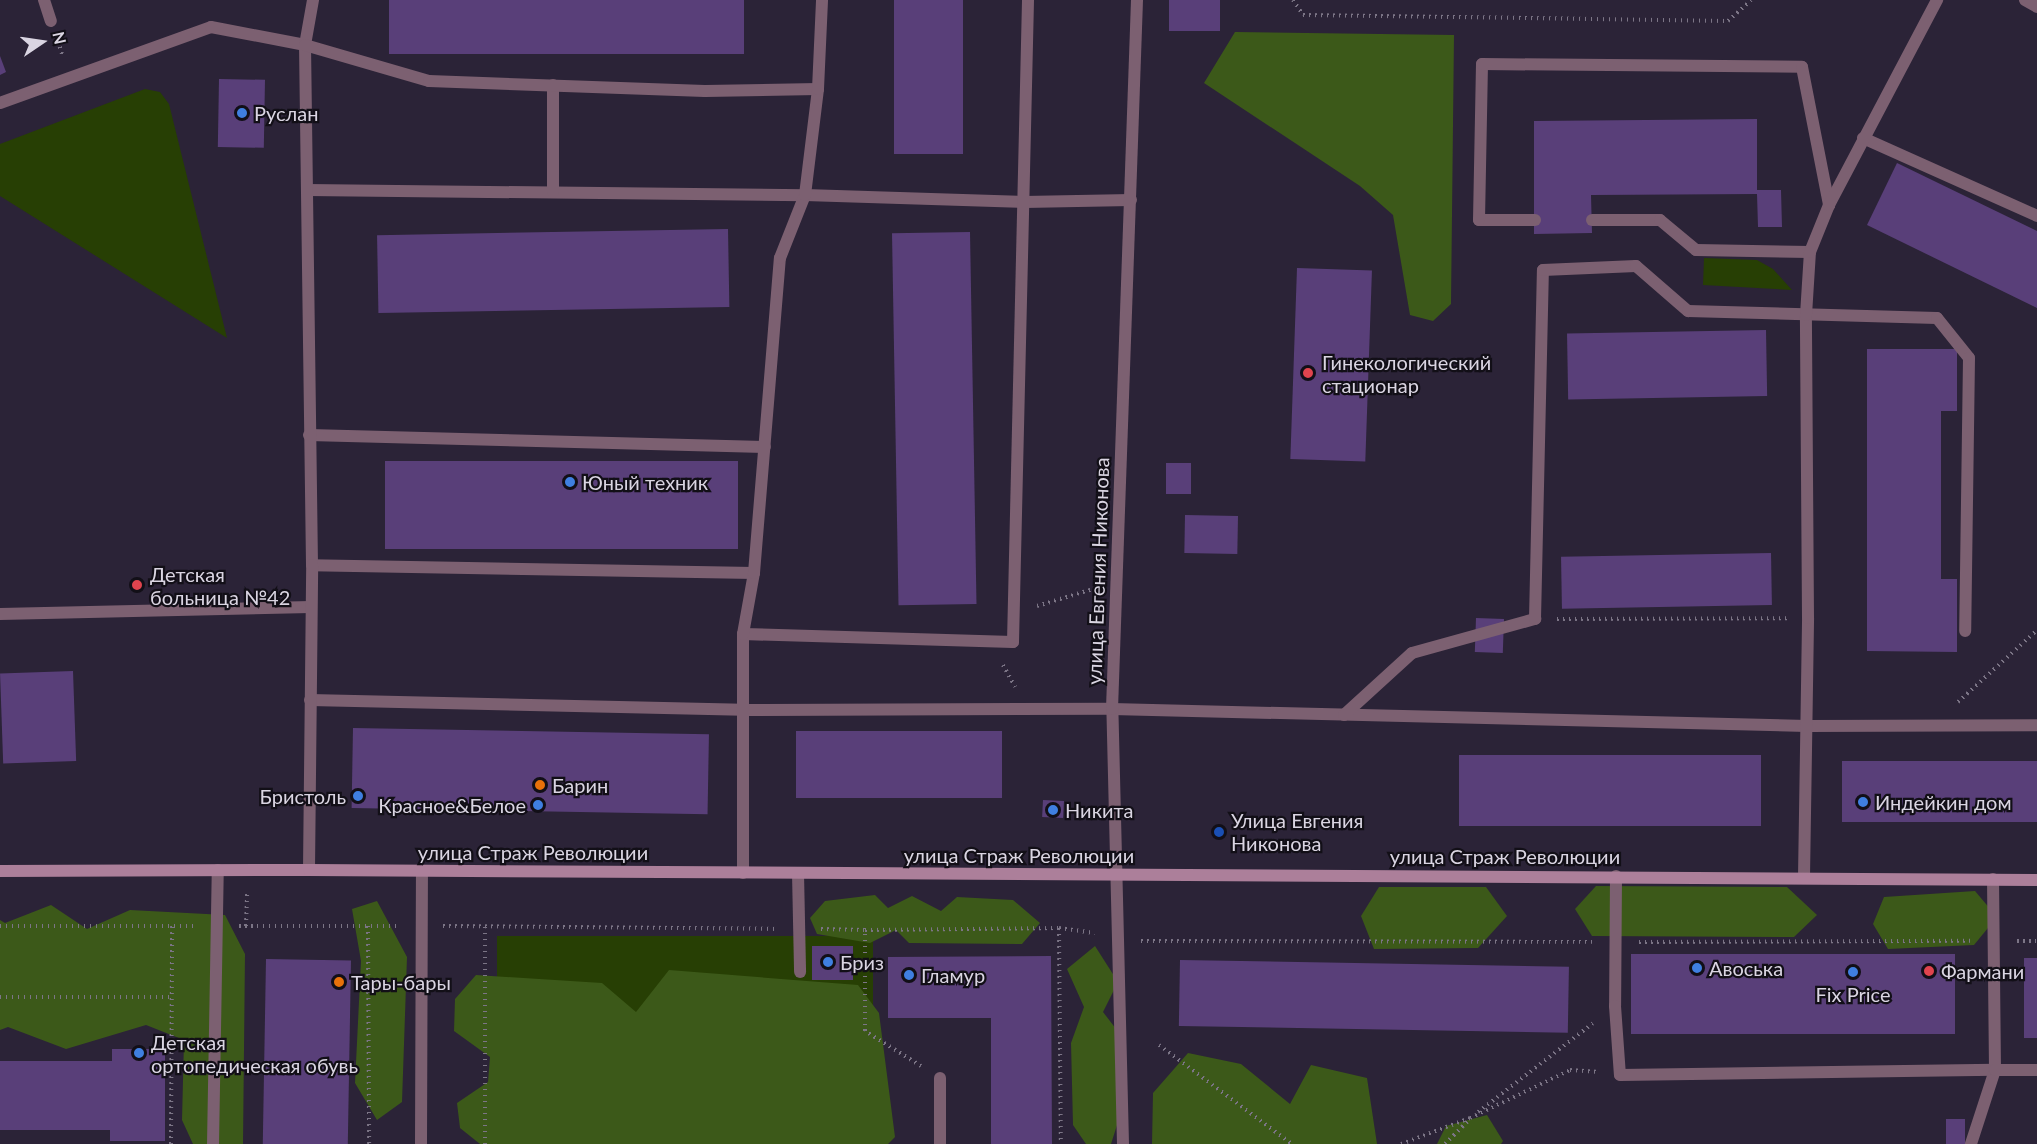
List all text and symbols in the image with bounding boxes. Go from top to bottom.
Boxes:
north arrow [12,12,72,72]
text: N [49,30,71,46]
place label: Руслан [254,101,318,125]
marker: Руслан [235,106,249,120]
place label: Гинекологический стационар [1322,350,1491,397]
marker: Гинекологический стационар [1299,364,1317,382]
street label: улица Евгения Никонова [1082,457,1114,685]
place label: Юный техник [582,470,708,494]
marker: Юный техник [563,475,577,489]
place label: Детская больница №42 [150,562,290,609]
marker: Детская больница №42 [128,576,146,594]
place label: Барин [552,773,608,797]
marker: Барин [533,778,547,792]
place label: Бристоль [260,784,346,808]
marker: Бристоль [351,789,365,803]
place label: Индейкин дом [1875,790,2012,814]
place label: Красное&Белое [378,793,526,817]
marker: Индейкин дом [1856,795,1870,809]
marker: Красное&Белое [531,798,545,812]
place label: Никита [1065,798,1133,822]
marker: Никита [1046,803,1060,817]
place label: Улица Евгения Никонова [1231,808,1363,855]
marker: Улица Евгения Никонова [1212,825,1226,839]
street label: улица Страж Революции [418,840,648,864]
street label: улица Страж Революции [904,843,1134,867]
street label: улица Страж Революции [1390,844,1620,868]
place label: Бриз [840,950,884,974]
marker: Бриз [821,955,835,969]
place label: Авоська [1709,956,1783,980]
place label: Фармани [1941,959,2024,983]
marker: Авоська [1690,961,1704,975]
place label: Гламур [921,963,985,987]
marker: Фармани [1922,964,1936,978]
marker: Fix Price [1846,965,1860,979]
marker: Гламур [902,968,916,982]
place label: Тары-бары [351,970,451,994]
marker: Тары-бары [332,975,346,989]
place label: Fix Price [1816,982,1890,1006]
place label: Детская ортопедическая обувь [151,1030,358,1077]
marker: Детская ортопедическая обувь [132,1046,146,1060]

